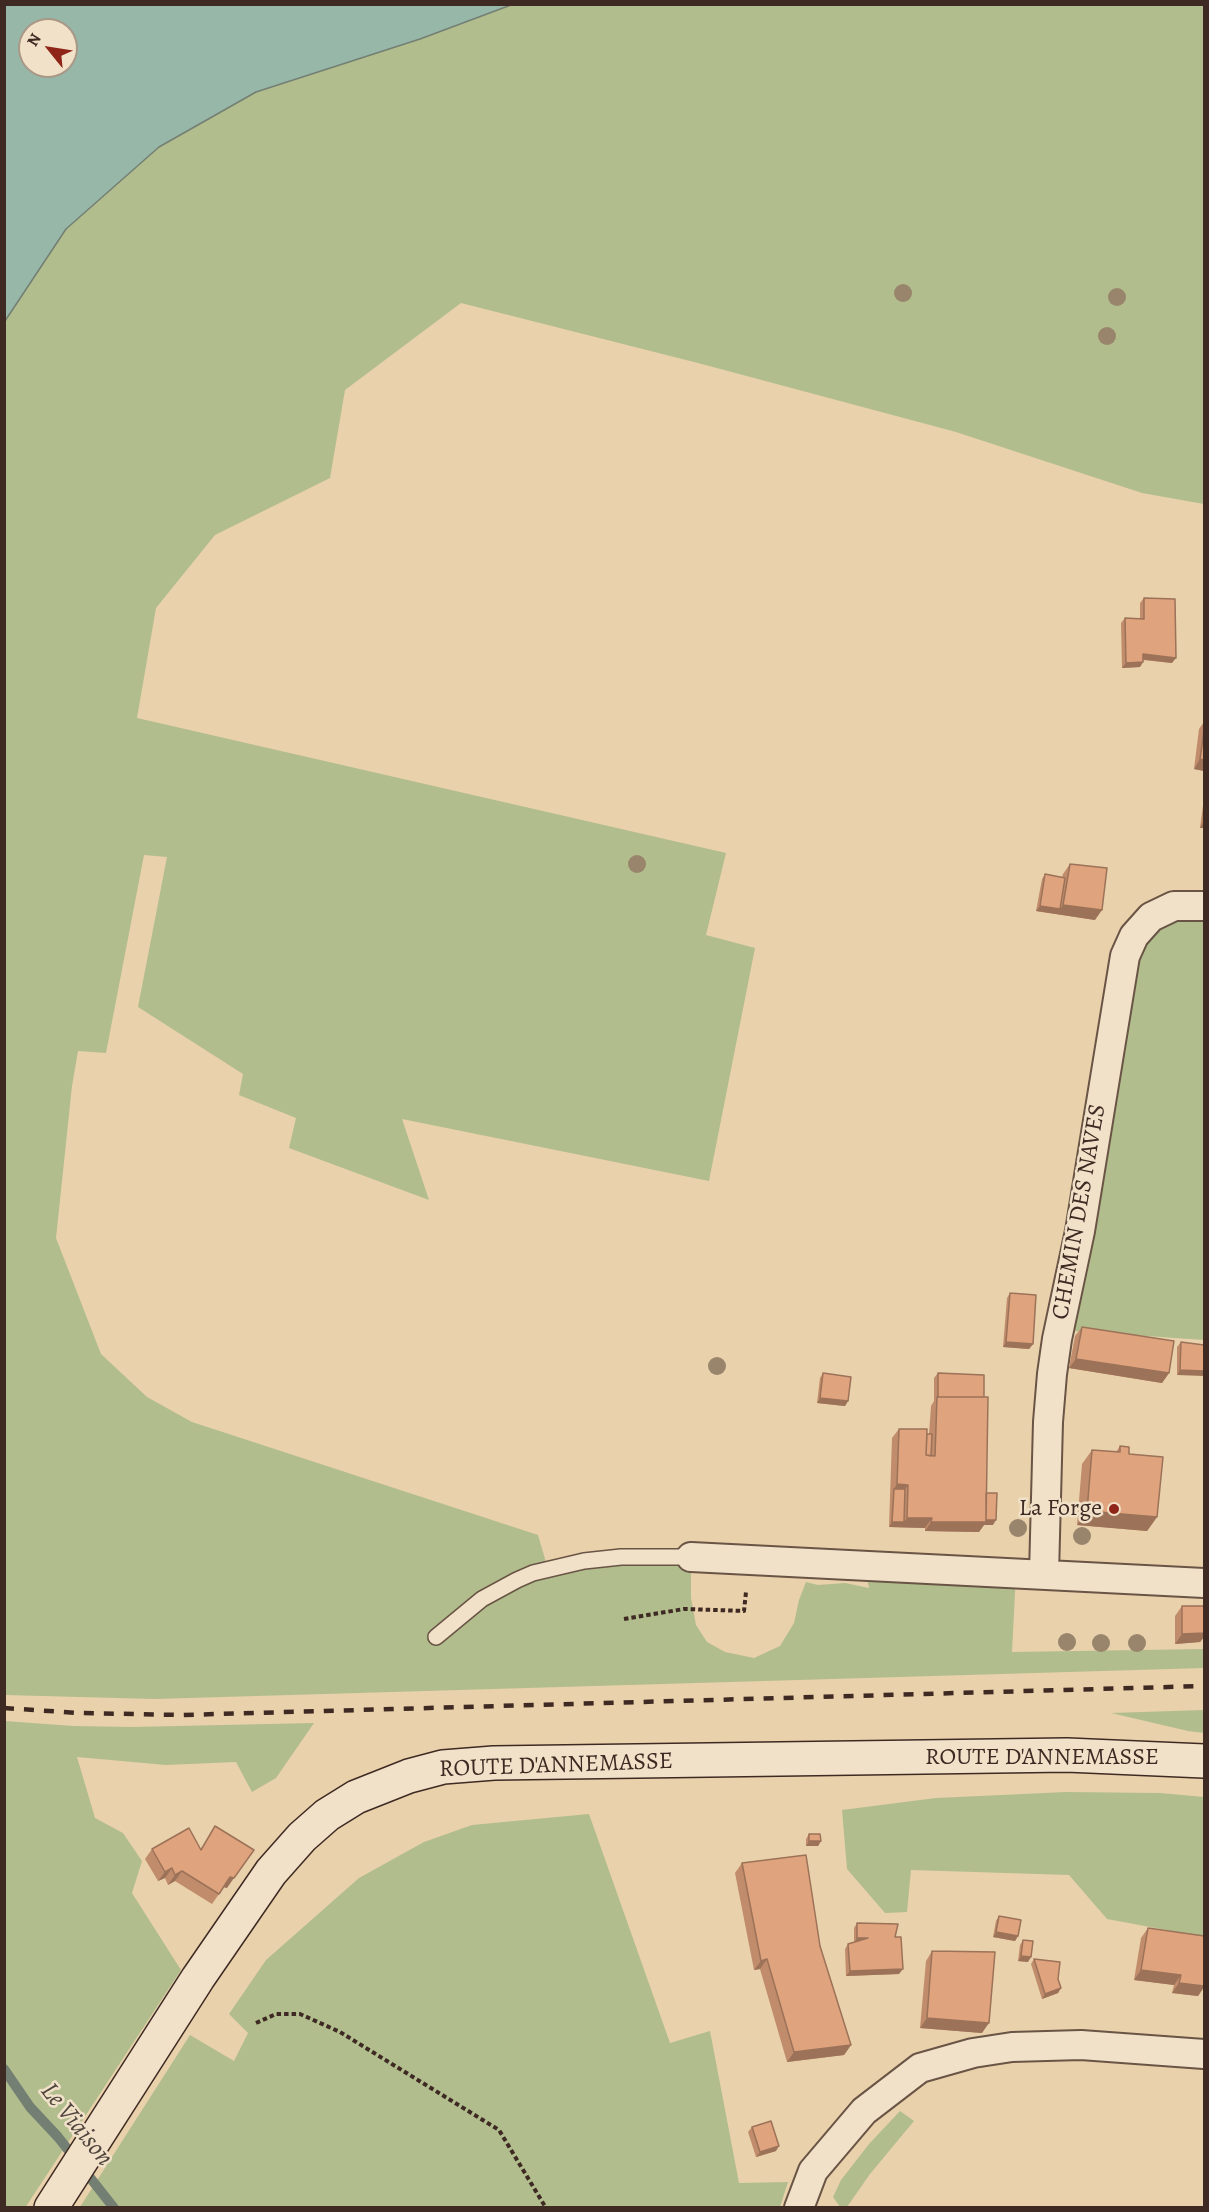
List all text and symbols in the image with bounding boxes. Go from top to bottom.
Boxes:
north arrow [18,18,78,78]
text: N [22,29,47,51]
street label: CHEMIN DES NAVES [1047,1102,1113,1322]
place label: La Forge [1019,1495,1102,1523]
marker: La Forge [1107,1502,1121,1516]
street label: ROUTE D'ANNEMASSE [925,1744,1159,1772]
street label: ROUTE D'ANNEMASSE [439,1748,673,1784]
water label: Le Viaison [33,2077,119,2173]

